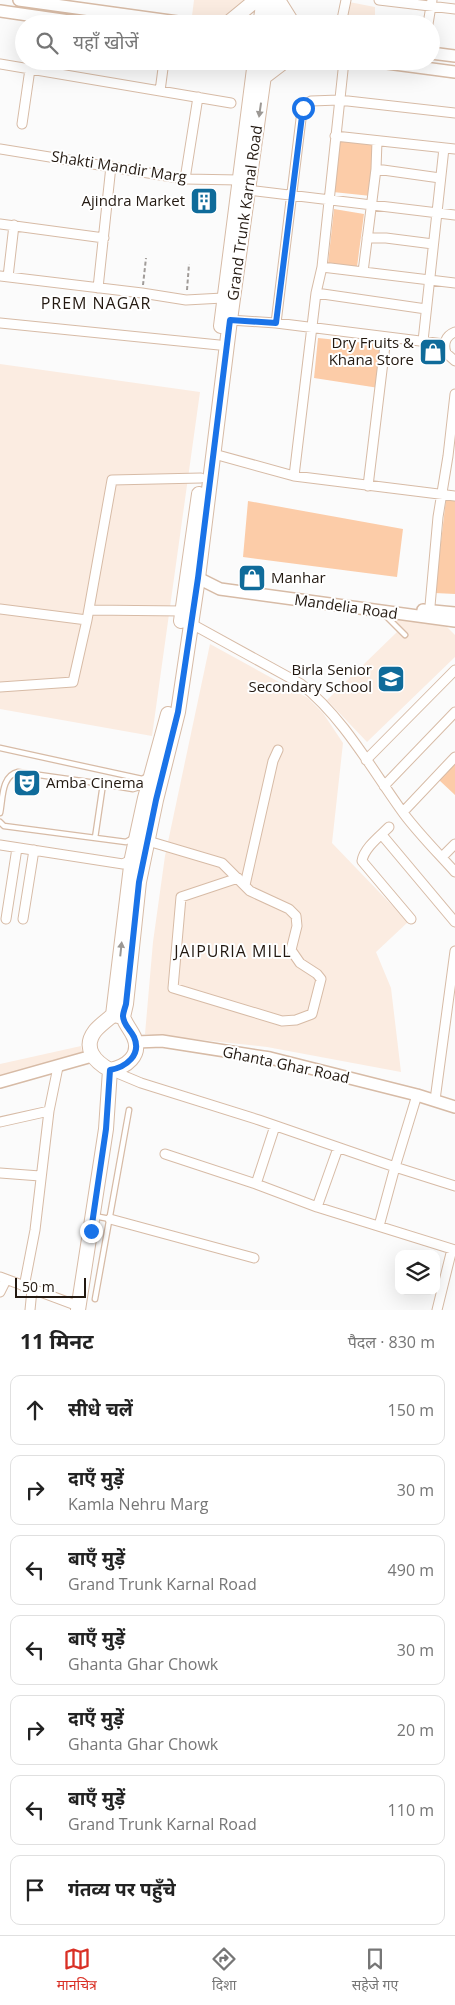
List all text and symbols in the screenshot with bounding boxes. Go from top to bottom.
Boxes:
search box [15,15,440,70]
icon: search [33,29,61,57]
text: यहाँ खोजें [73,29,139,55]
route start [292,97,315,120]
one-way arrow [255,102,263,118]
street label: Grand Trunk Karnal Road [222,124,266,302]
street label: Shakti Mandir Marg [50,145,188,187]
building icon: Ajindra Market [189,186,219,216]
place label: Ajindra Market [82,190,185,210]
district label: PREM NAGAR [41,292,151,314]
place label: Dry Fruits & Khana Store [329,332,414,369]
shop icon: Dry Fruits & Khana Store [418,337,448,367]
shop icon: Manhar [237,563,267,593]
place label: Manhar [271,567,326,587]
street label: Mandelia Road [293,589,399,623]
place label: Birla Senior Secondary School [248,659,372,696]
school or university icon: Birla Senior Secondary School [376,664,406,694]
theatre icon: Amba Cinema [12,768,42,798]
place label: Amba Cinema [46,772,144,792]
district label: JAIPURIA MILL [172,940,292,962]
one-way arrow [117,941,125,957]
street label: Ghanta Ghar Road [221,1041,352,1087]
route end [80,1220,103,1243]
map controls [395,1250,440,1295]
button: layers [395,1250,440,1295]
scale bar [15,1275,86,1298]
text: 50 m [22,1277,55,1296]
text: 11 मिनट [20,1327,94,1355]
text: पैदल · 830 m [348,1331,435,1353]
icon: ahead [21,1396,49,1424]
text: सीधे चलें [68,1396,133,1422]
text: 150 m [388,1399,434,1421]
text: दाएँ मुड़ें [68,1465,124,1491]
icon: right [21,1476,49,1504]
text: 30 m [397,1479,434,1501]
text: Kamla Nehru Marg [68,1493,208,1515]
text: बाएँ मुड़ें [68,1545,125,1571]
icon: left [21,1556,49,1584]
text: 490 m [388,1559,434,1581]
text: Grand Trunk Karnal Road [68,1573,257,1595]
text: बाएँ मुड़ें [68,1625,125,1651]
icon: left [21,1636,49,1664]
text: 30 m [397,1639,434,1661]
text: Ghanta Ghar Chowk [68,1653,218,1675]
text: दाएँ मुड़ें [68,1705,124,1731]
icon: right [21,1716,49,1744]
text: 20 m [397,1719,434,1741]
text: Ghanta Ghar Chowk [68,1733,218,1755]
text: बाएँ मुड़ें [68,1785,125,1811]
icon: left [21,1796,49,1824]
text: 110 m [388,1799,434,1821]
text: Grand Trunk Karnal Road [68,1813,257,1835]
icon: arrive [21,1876,49,1904]
text: गंतव्य पर पहुँचे [68,1876,176,1902]
tab: मानचित्र [57,1945,97,1996]
tab: दिशा [210,1945,238,1996]
tab: सहेजे गए [352,1945,398,1996]

